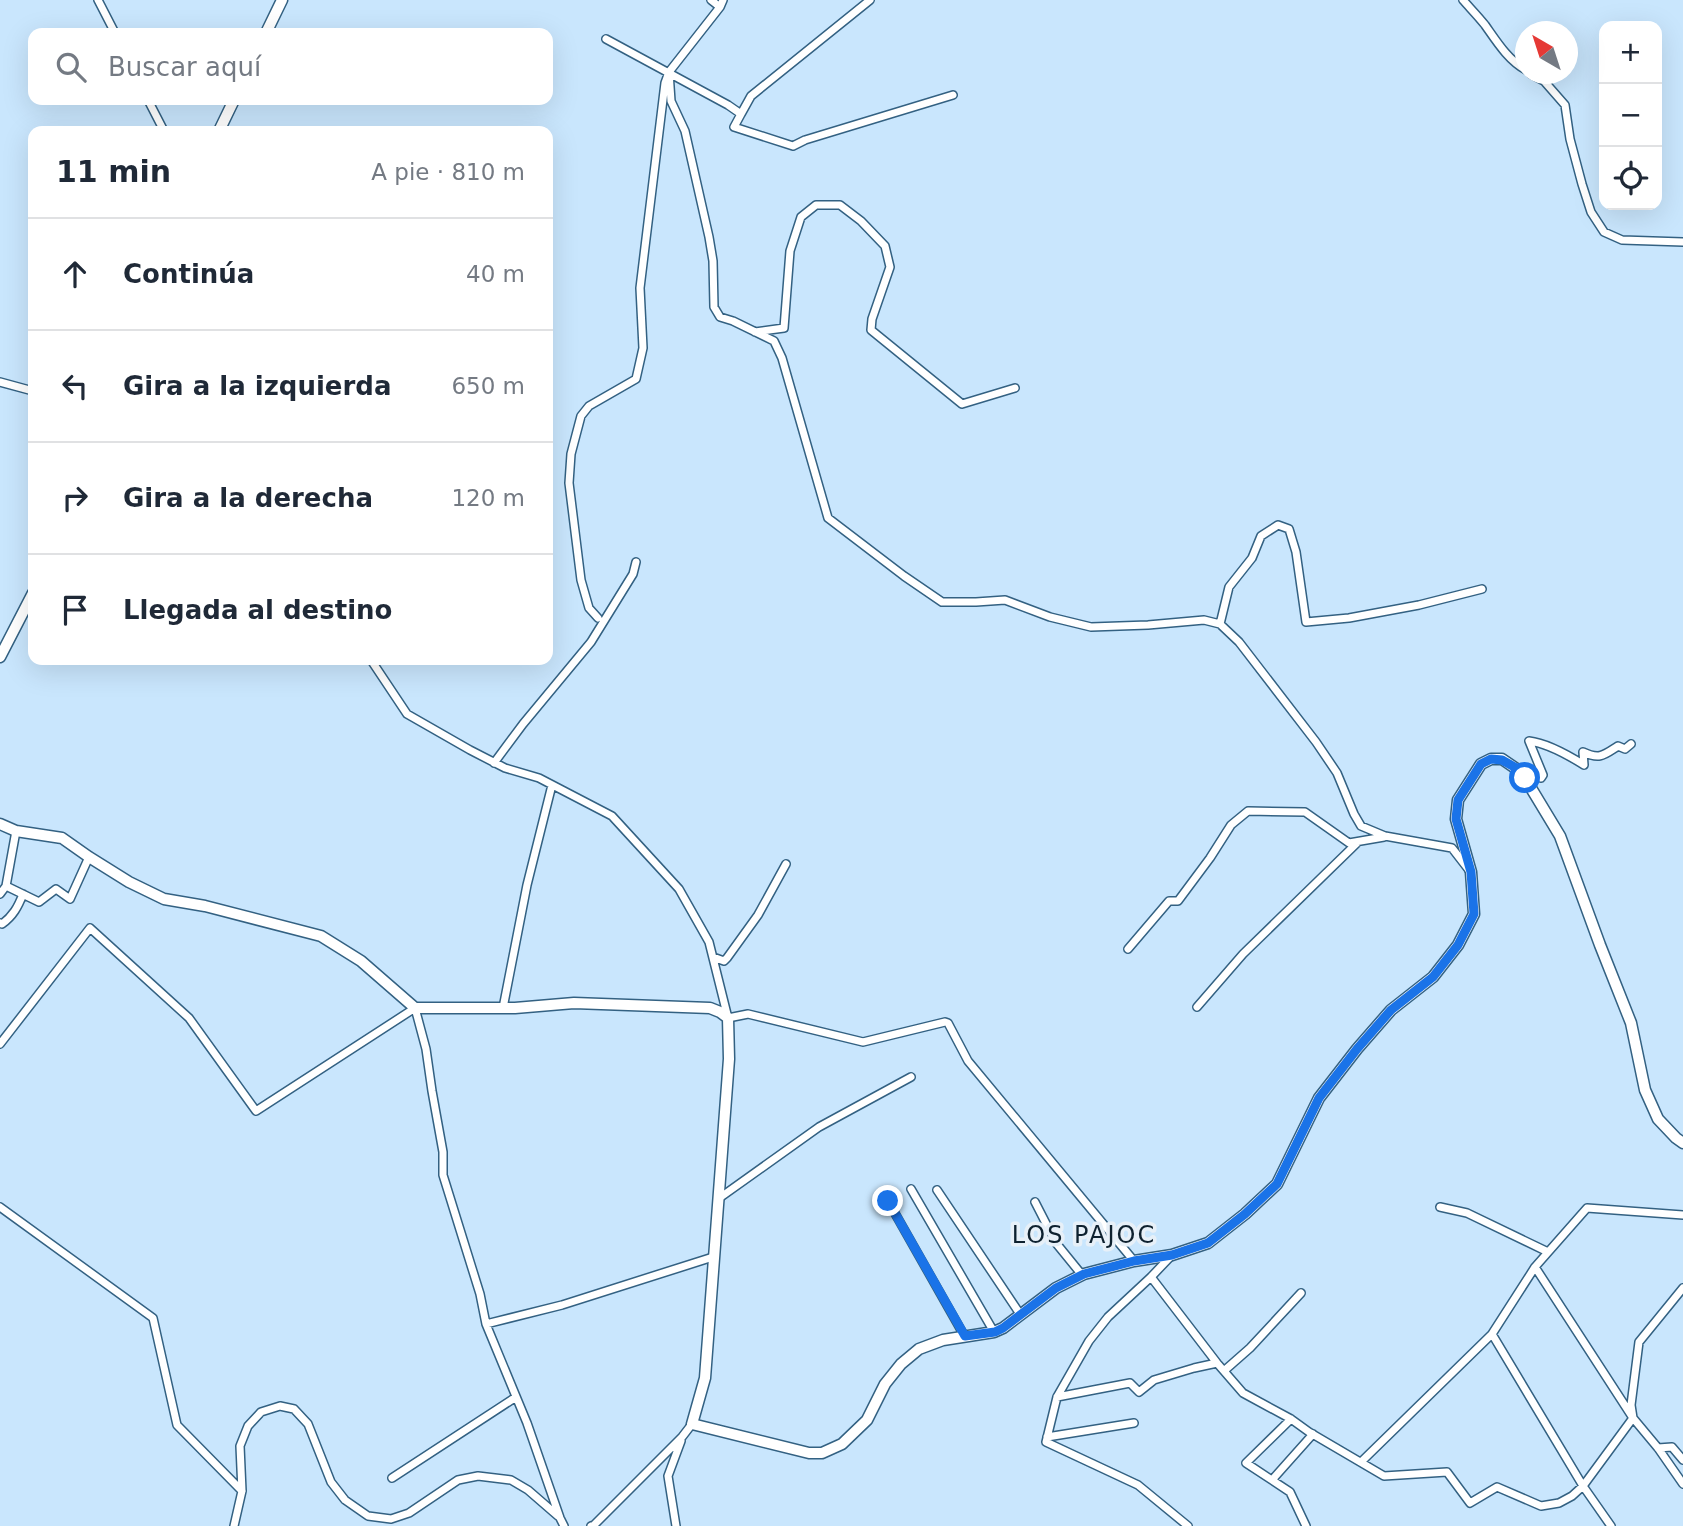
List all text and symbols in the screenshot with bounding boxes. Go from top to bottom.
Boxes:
north arrow [1515,21,1578,84]
map controls [1599,21,1662,210]
button: + [1599,21,1662,84]
search box [28,28,553,105]
icon: search [52,48,90,86]
text: Buscar aquí [108,52,261,82]
button: − [1599,84,1662,147]
button: locate [1599,147,1662,210]
text: 11 min [56,154,171,189]
text: A pie · 810 m [371,159,525,185]
icon: ahead [56,255,94,293]
text: Continúa [123,259,254,289]
text: 40 m [466,261,525,287]
icon: left [56,367,94,405]
text: Gira a la izquierda [123,371,391,401]
text: 650 m [451,373,525,399]
icon: right [56,479,94,517]
text: Gira a la derecha [123,483,373,513]
text: 120 m [451,485,525,511]
icon: arrive [56,591,94,629]
text: Llegada al destino [123,595,392,625]
route start [1509,762,1540,793]
route end [872,1185,903,1216]
district label: LOS PAJOC [1012,1221,1156,1249]

